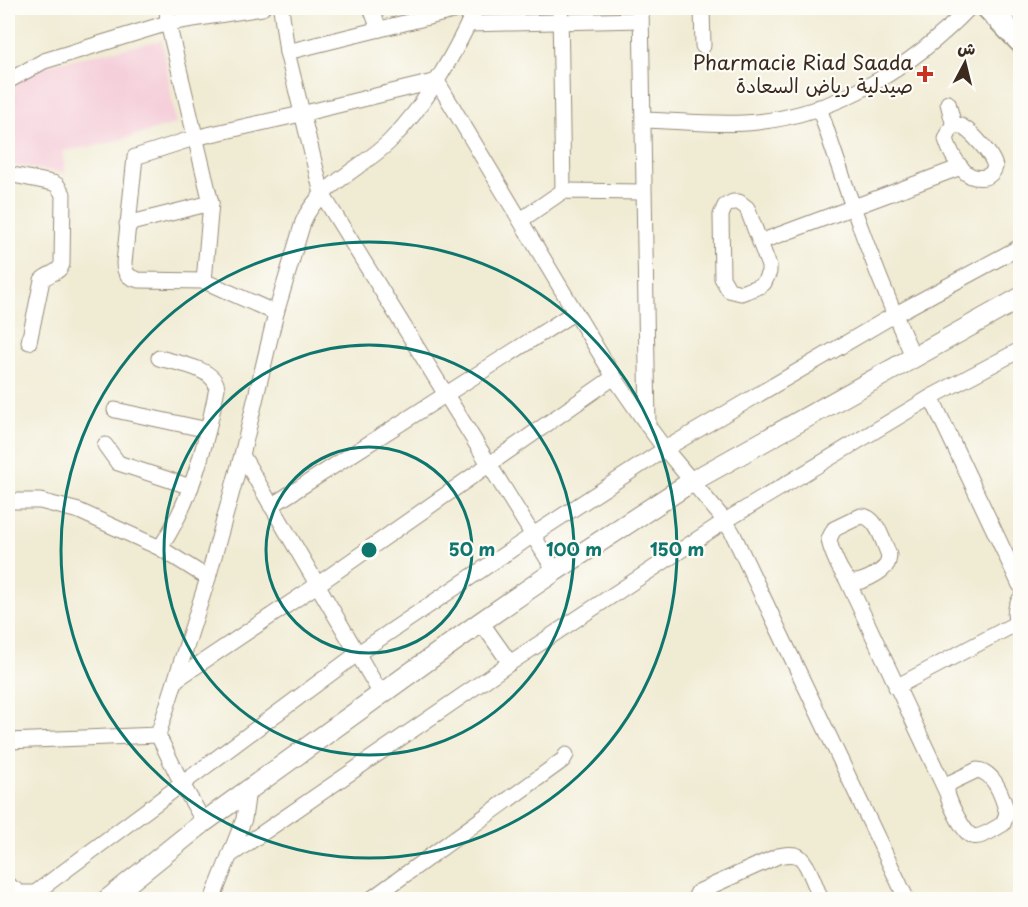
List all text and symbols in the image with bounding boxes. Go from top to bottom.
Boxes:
north arrow [935,33,995,93]
text: ش [957,34,977,60]
place label: Pharmacie Riad Saada صيدلية رياض السعادة [692,47,913,100]
marker: Pharmacie Riad Saada صيدلية رياض السعادة [918,67,932,81]
text: 50 m [449,535,495,562]
text: 100 m [546,535,602,562]
text: 150 m [650,535,704,562]
centre of rings [359,540,379,560]

